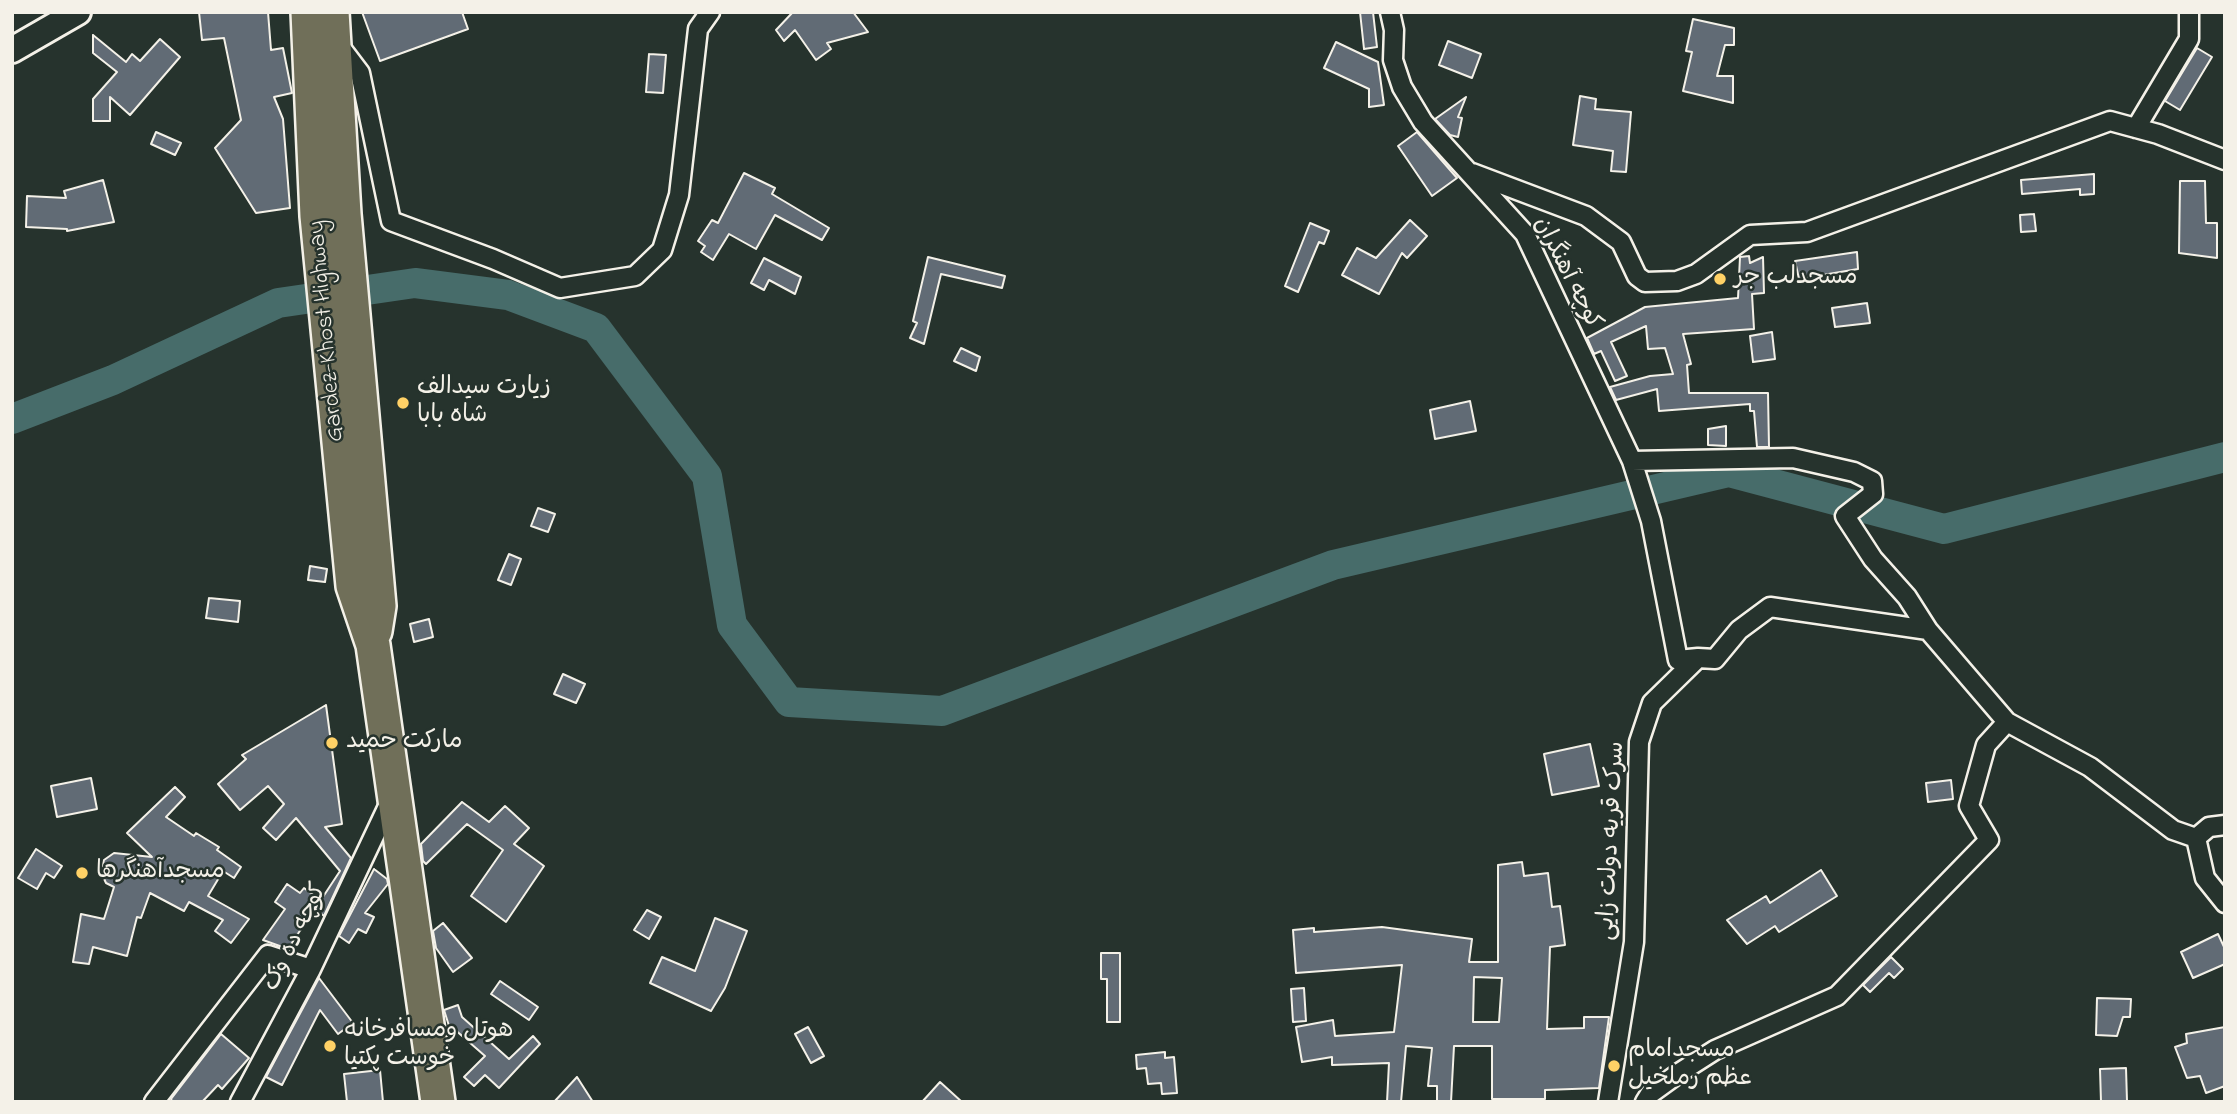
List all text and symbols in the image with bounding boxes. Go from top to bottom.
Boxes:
street label: کوچه آهنگران [1525,213,1607,335]
street label: Gardez-Khost Highway [304,219,352,443]
place label: مسجدلب جر [1734,265,1857,293]
marker: مسجدلب جر [1712,271,1728,287]
place label: زیارت سیدالف شاه بابا [417,375,551,431]
marker: زیارت سیدالف شاه بابا [395,395,411,411]
place label: مارکت حمید [346,729,462,757]
marker: مارکت حمید [324,735,340,751]
street label: سرک قریه دولت زایی [1593,741,1633,941]
place label: مسجدآهنگرها [96,859,225,887]
marker: مسجدآهنگرها [74,865,90,881]
street label: کوچه ده وک [259,879,335,997]
place label: هوتل ومسافرخانه خوست پکتیا [344,1018,513,1074]
marker: هوتل ومسافرخانه خوست پکتیا [322,1038,338,1054]
place label: مسجدامام عظم رملخیل [1628,1038,1752,1094]
marker: مسجدامام عظم رملخیل [1606,1058,1622,1074]

